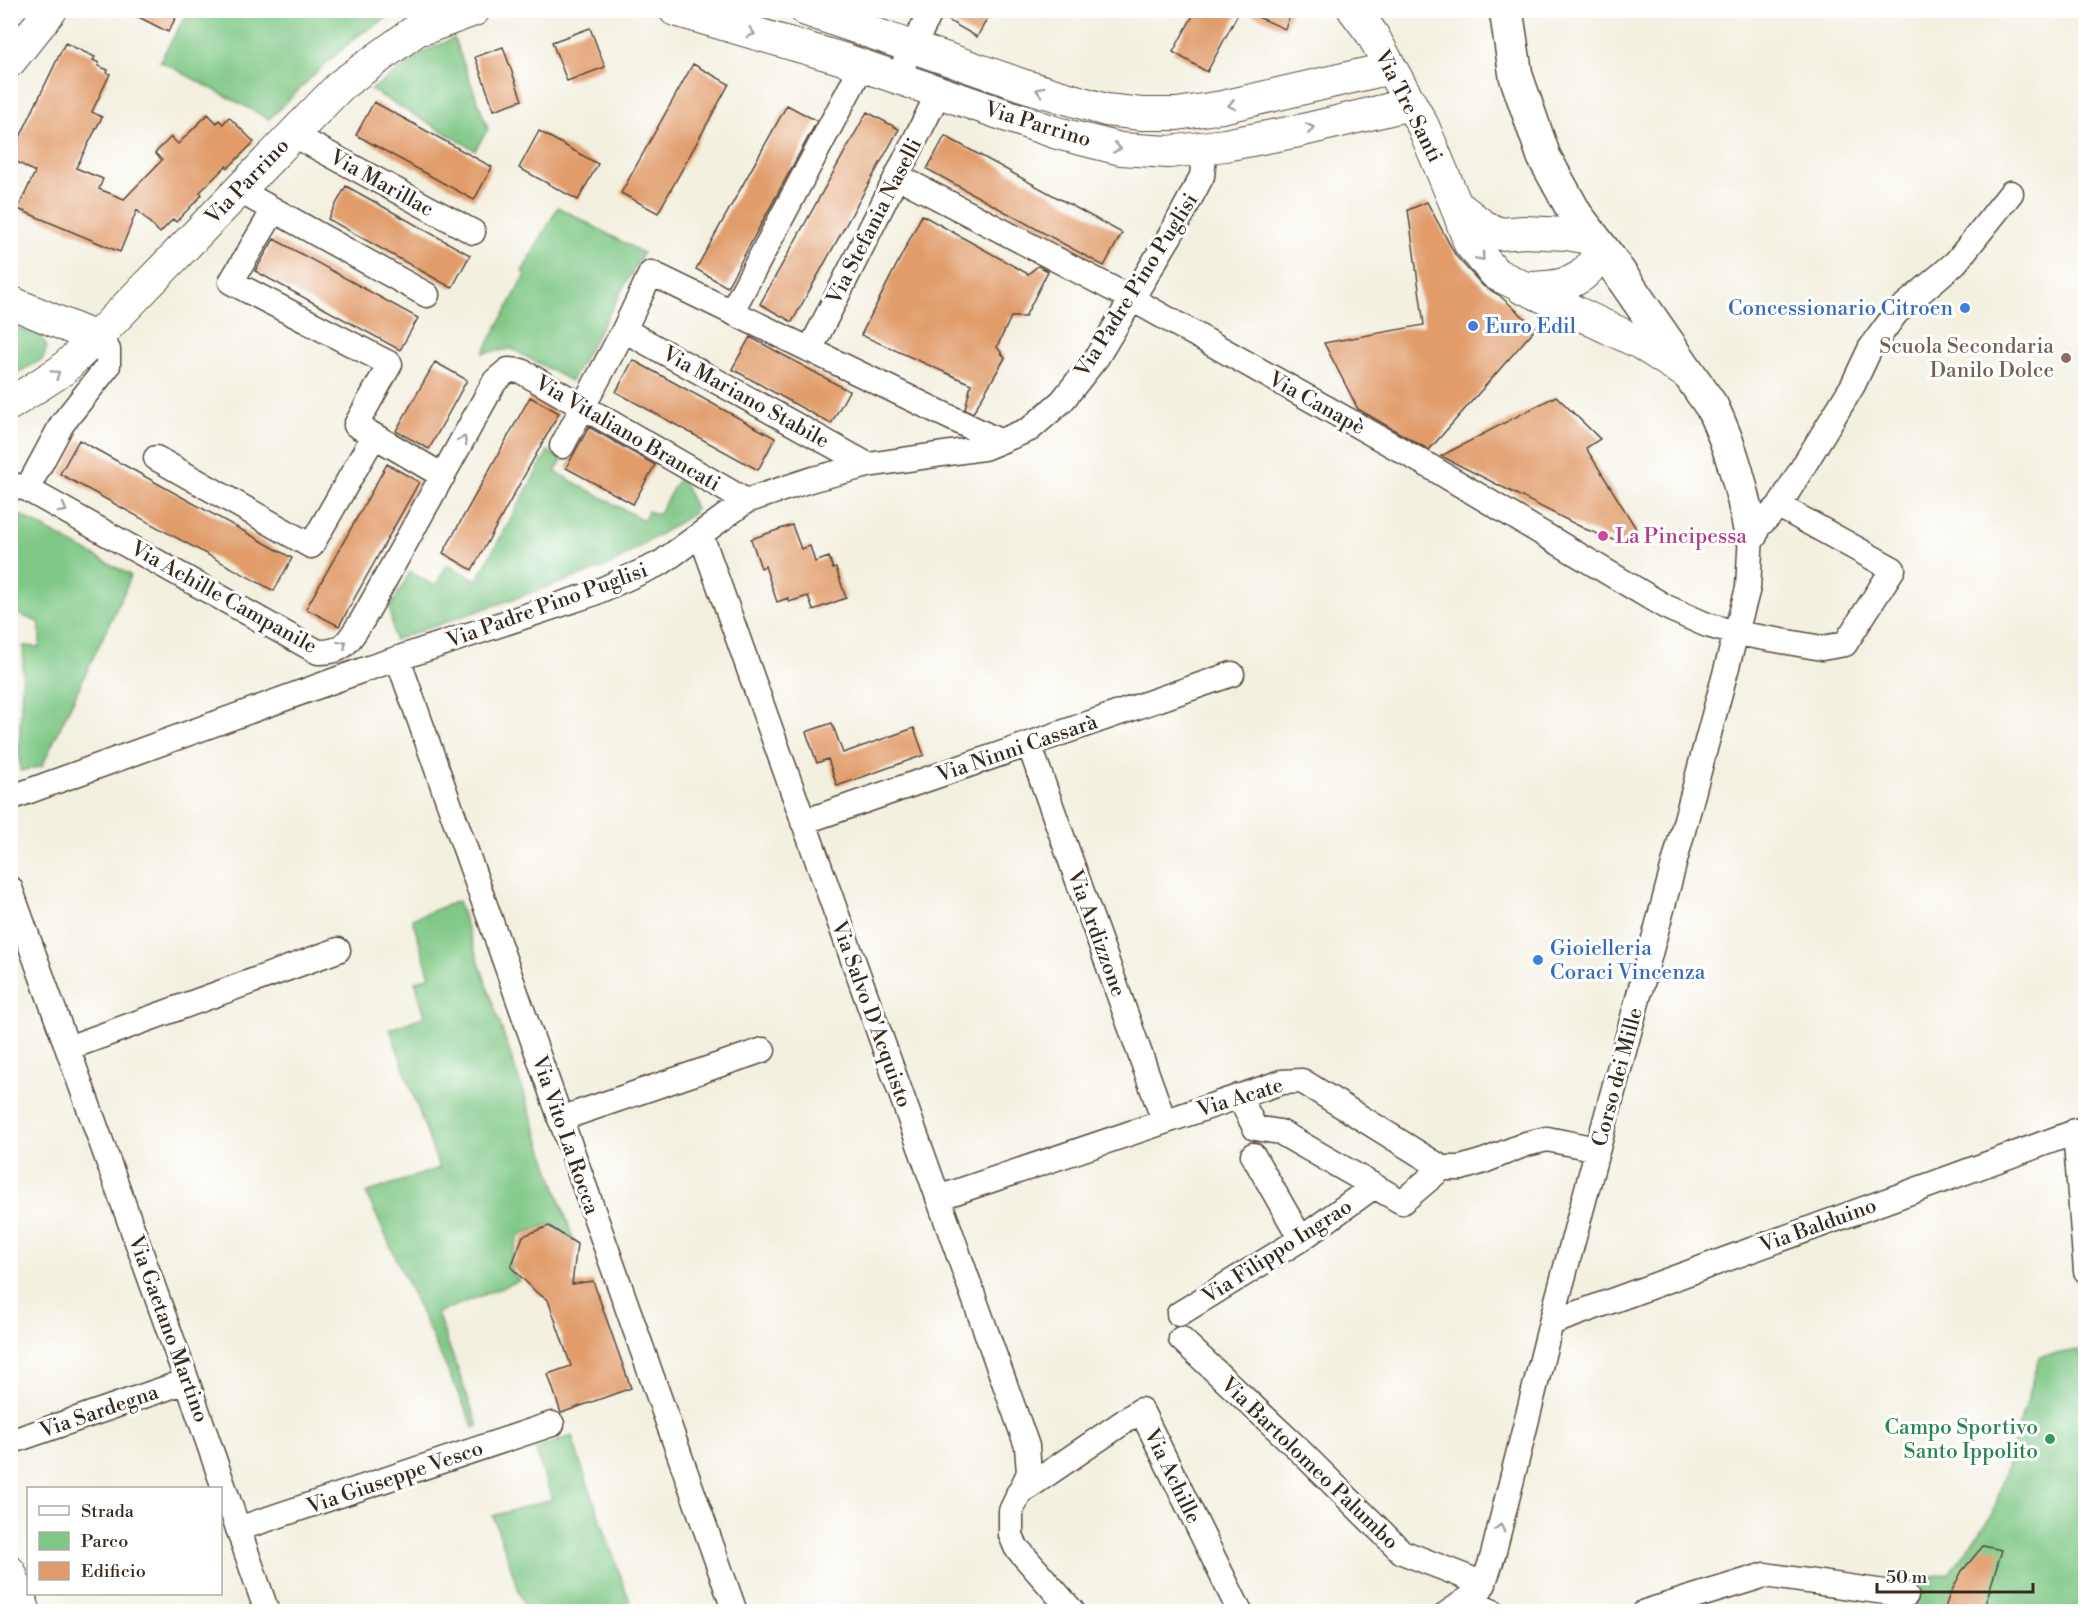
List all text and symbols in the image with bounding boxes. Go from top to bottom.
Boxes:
one-way arrow [745,26,756,38]
street label: Via Tre Santi [1368,45,1448,167]
one-way arrow [1035,86,1046,98]
street label: Via Parrino [980,96,1094,153]
one-way arrow [1227,98,1237,111]
one-way arrow [1304,123,1314,136]
street label: Via Parrino [200,133,295,231]
street label: Via Stefania Naselli [821,134,928,310]
one-way arrow [1112,141,1122,154]
street label: Via Marillac [324,144,438,223]
street label: Via Padre Pino Puglisi [1069,189,1204,383]
one-way arrow [1474,250,1485,261]
place label: Concessionario Citroen [1728,296,1953,322]
marker: Concessionario Citroen [1958,301,1972,315]
place label: Euro Edil [1485,314,1576,340]
marker: Euro Edil [1466,319,1480,333]
place label: Scuola Secondaria Danilo Dolce [1879,334,2054,384]
street label: Via Mariano Stabile [657,341,833,455]
marker: Scuola Secondaria Danilo Dolce [2059,351,2073,365]
street label: Via Canapè [1263,366,1369,441]
one-way arrow [49,370,60,381]
street label: Via Vitaliano Brancati [529,370,725,498]
one-way arrow [455,436,467,446]
one-way arrow [57,502,67,513]
place label: La Pincipessa [1615,524,1747,550]
marker: La Pincipessa [1596,529,1610,543]
street label: Via Achille Campanile [125,535,321,660]
street label: Via Padre Pino Puglisi [442,557,651,655]
one-way arrow [337,640,347,651]
street label: Via Ninni Cassarà [933,709,1101,789]
street label: Via Ardizzone [1061,865,1131,1000]
street label: Via Salvo D'Acquisto [825,917,917,1111]
place label: Gioielleria Coraci Vincenza [1550,936,1706,986]
marker: Gioielleria Coraci Vincenza [1531,953,1545,967]
street label: Corso dei Mille [1587,1005,1649,1150]
street label: Via Vito La Rocca [525,1052,605,1219]
street label: Via Acate [1193,1073,1286,1124]
street label: Via Balduino [1755,1193,1880,1259]
street label: Via Filippo Ingrao [1197,1194,1357,1310]
street label: Via Gaetano Martino [122,1231,214,1426]
street label: Via Bartolomeo Palumbo [1214,1371,1404,1555]
street label: Via Sardegna [36,1379,162,1445]
place label: Campo Sportivo Santo Ippolito [1885,1415,2038,1465]
street label: Via Achille [1138,1424,1206,1528]
marker: Campo Sportivo Santo Ippolito [2043,1432,2057,1446]
street label: Via Giuseppe Vesco [303,1436,487,1521]
legend [27,1487,222,1595]
text: Strada [81,1500,135,1523]
one-way arrow [1492,1523,1505,1533]
text: Parco [81,1530,128,1553]
scale bar [1877,1556,2033,1594]
text: Edificio [81,1560,146,1583]
text: 50 m [1886,1566,1928,1589]

